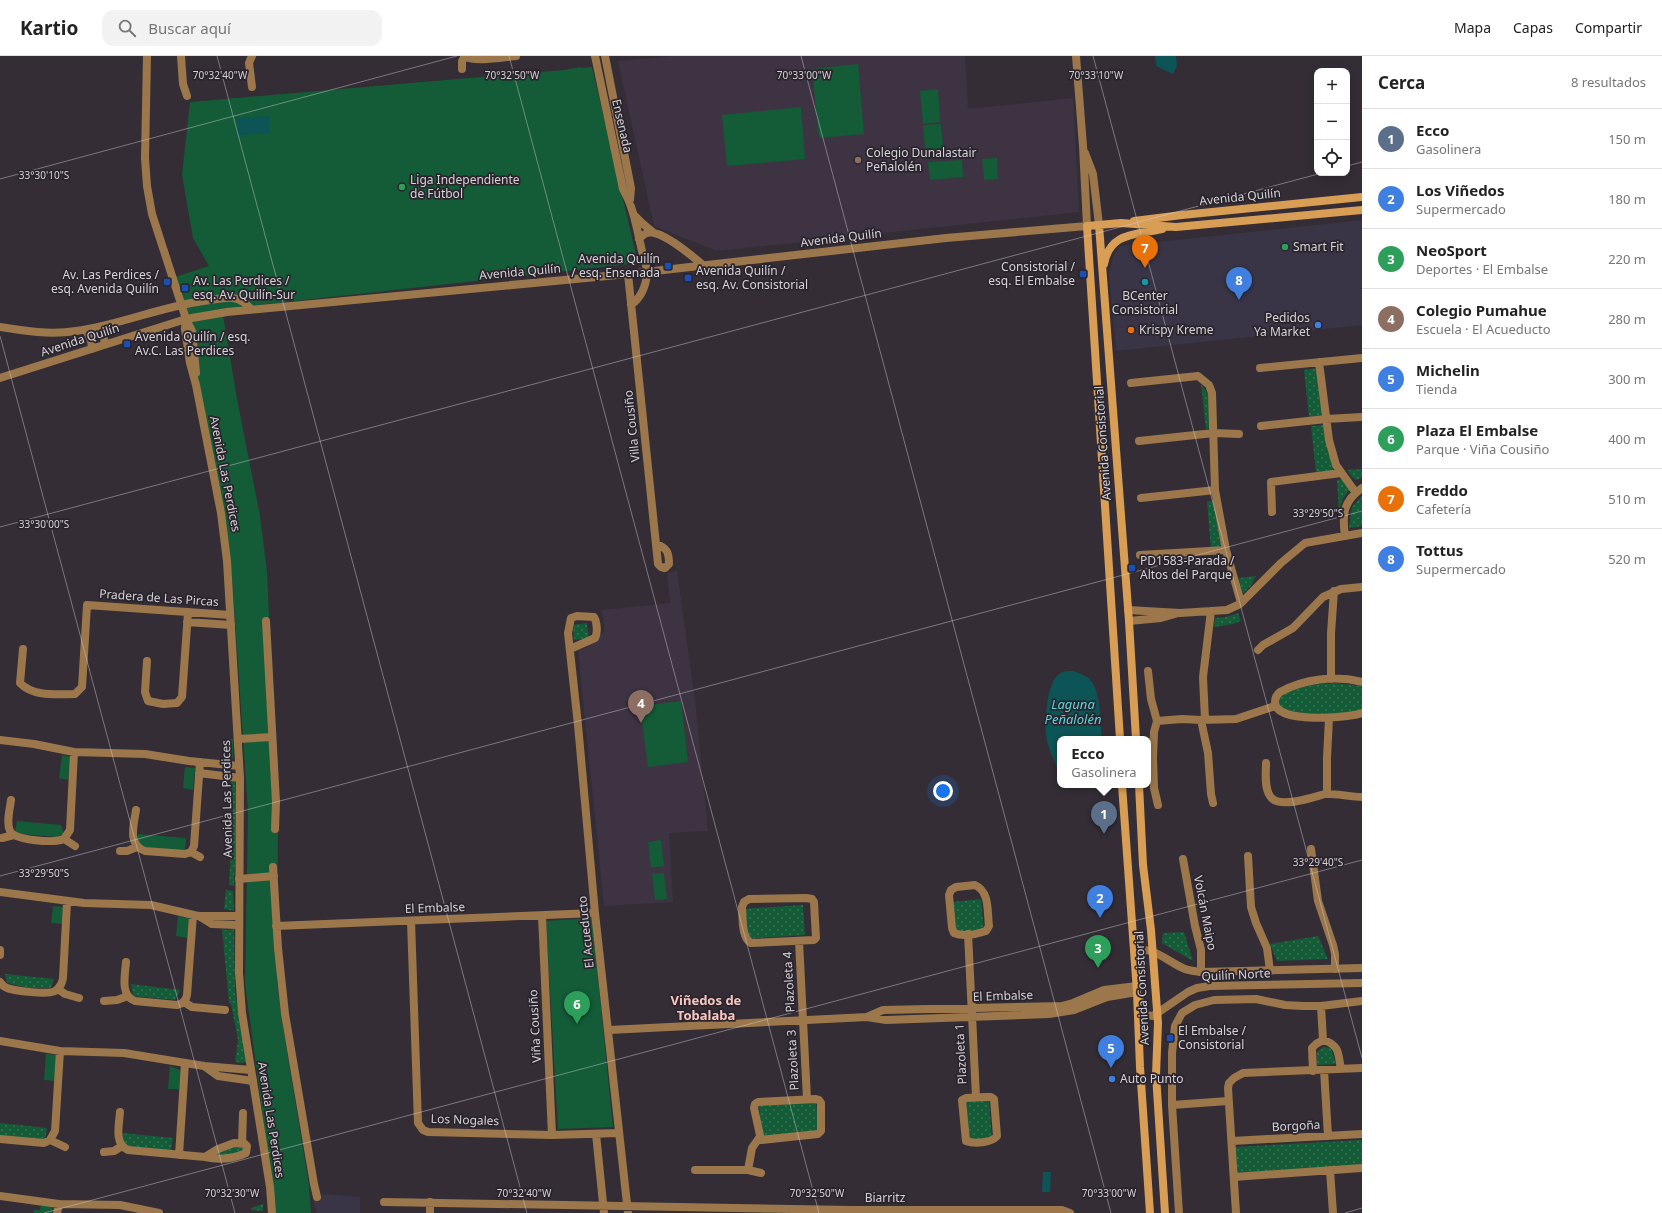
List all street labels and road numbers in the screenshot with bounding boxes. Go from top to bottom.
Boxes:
street label: Ensenada [608,97,637,155]
street label: Avenida Quilín [1198,184,1282,209]
street label: Avenida Quilín [799,224,883,251]
street label: Avenida Quilín [478,259,561,284]
street label: Avenida Quilín [38,319,121,360]
street label: Avenida Consistorial [1090,385,1115,501]
street label: Villa Cousiño [619,389,644,463]
street label: Avenida Las Perdices [206,415,245,534]
street label: Pradera de Las Pircas [99,585,220,610]
street label: Avenida Las Perdices [217,740,236,858]
street label: Volcán Maipo [1190,874,1221,952]
street label: El Acueducto [573,895,598,969]
street label: El Embalse [404,898,466,917]
street label: Avenida Consistorial [1130,930,1153,1046]
street label: Plazoleta 4 [778,951,799,1013]
street label: Quilín Norte [1201,964,1271,985]
street label: El Embalse [972,986,1034,1005]
street label: Viña Cousiño [524,989,545,1063]
street label: Plazoleta 1 [950,1023,971,1085]
street label: Plazoleta 3 [782,1029,803,1091]
street label: Avenida Las Perdices [254,1060,289,1180]
street label: Los Nogales [430,1110,500,1129]
street label: Borgoña [1271,1116,1321,1135]
street label: Biarritz [865,1189,906,1206]

